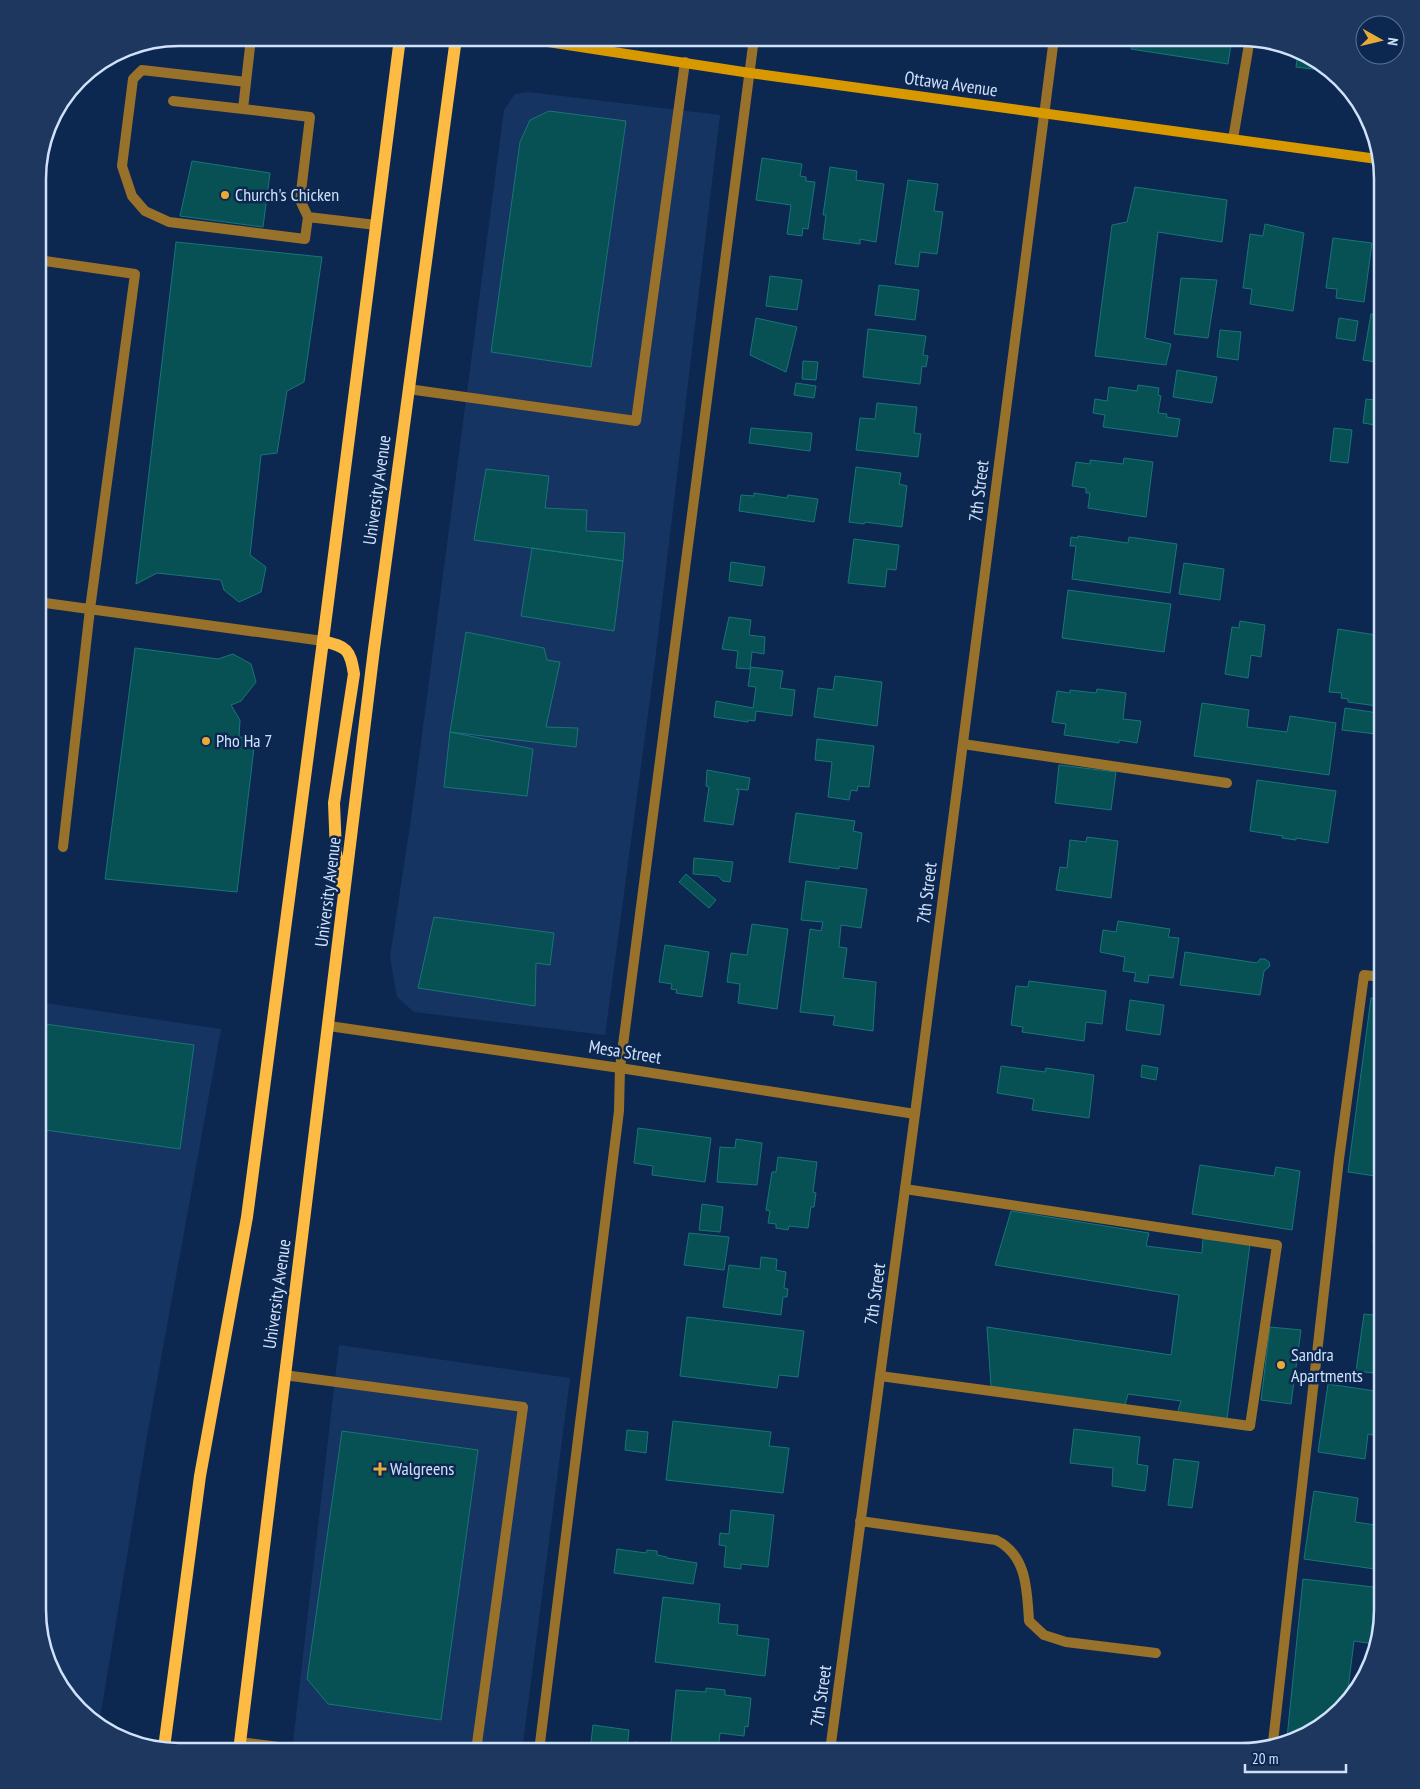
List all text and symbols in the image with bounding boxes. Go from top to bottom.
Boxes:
north arrow [1355,15,1405,65]
text: N [1383,37,1402,47]
street label: Ottawa Avenue [903,66,999,101]
place label: Church's Chicken [235,183,339,206]
marker: Church's Chicken [219,189,231,201]
street label: University Avenue [357,434,396,546]
street label: 7th Street [963,459,994,523]
place label: Pho Ha 7 [216,729,272,752]
marker: Pho Ha 7 [200,735,212,747]
street label: University Avenue [309,836,346,948]
street label: 7th Street [911,861,942,925]
street label: Mesa Street [587,1034,663,1069]
street label: University Avenue [257,1238,296,1350]
street label: 7th Street [859,1262,890,1326]
place label: Sandra Apartments [1291,1343,1363,1387]
marker: Sandra Apartments [1275,1359,1287,1371]
place label: Walgreens [390,1457,454,1480]
marker: Walgreens [374,1463,386,1475]
street label: 7th Street [805,1664,836,1728]
scale bar [1245,1742,1346,1774]
text: 20 m [1252,1749,1278,1768]

